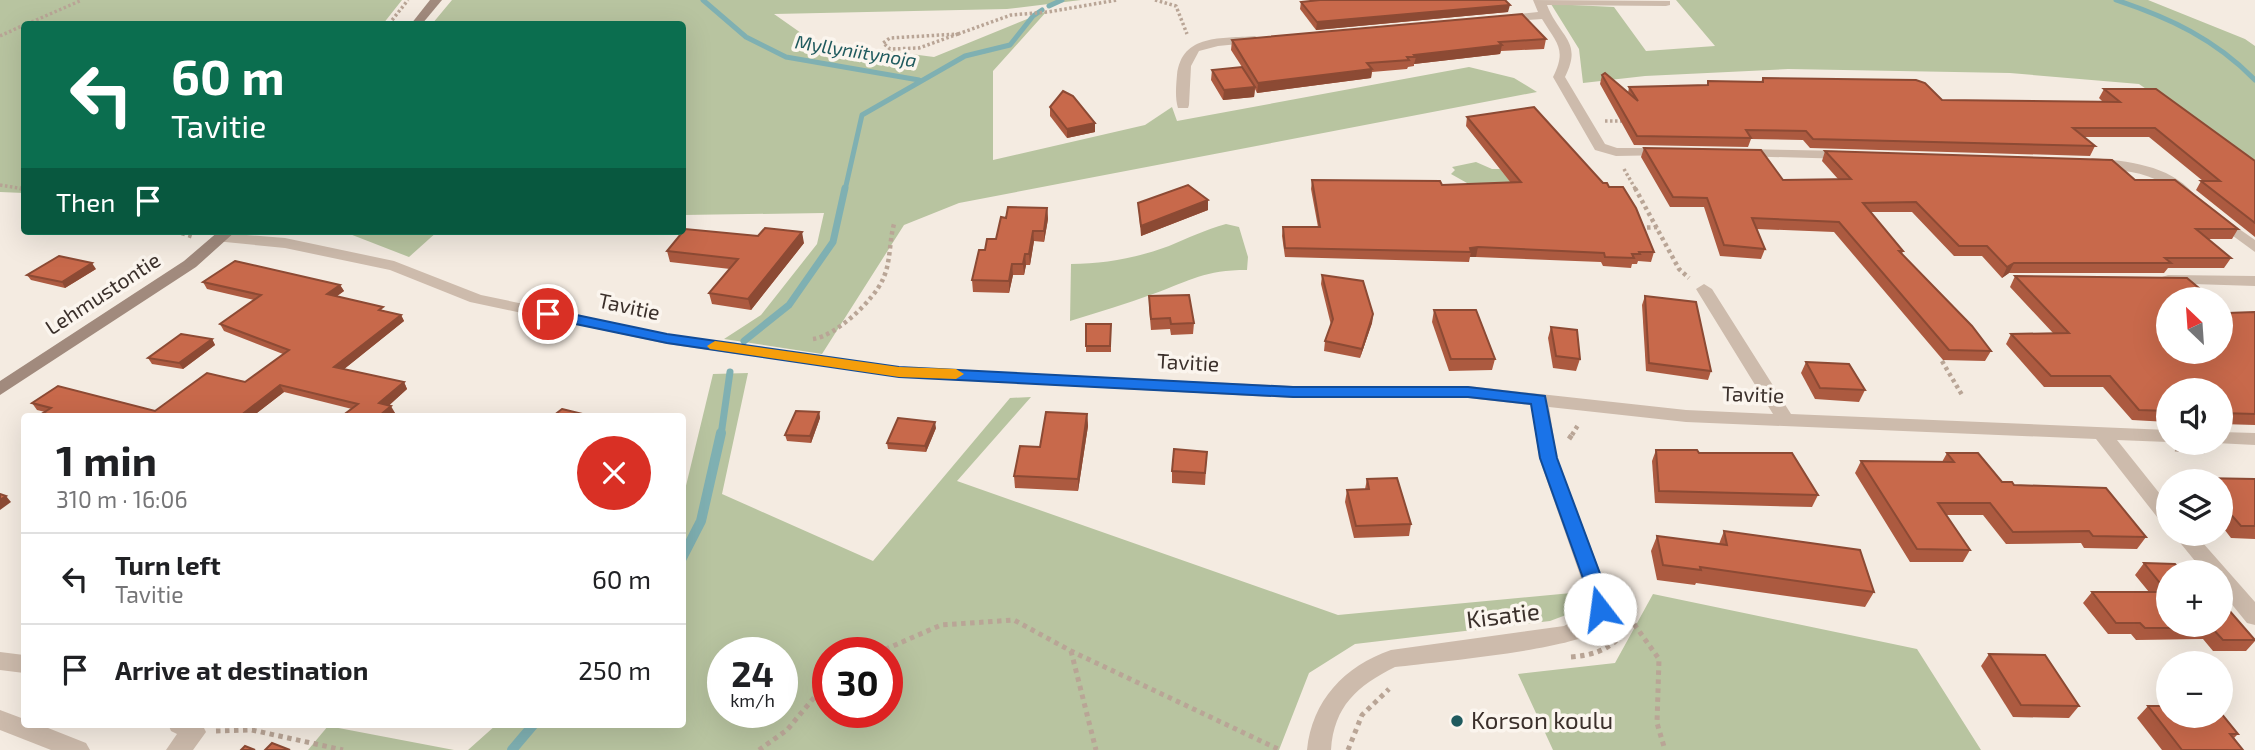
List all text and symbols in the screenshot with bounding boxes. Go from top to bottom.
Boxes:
water label: Myllyniitynoja [793,30,919,72]
text: 60 m [171,46,285,105]
icon: left [56,49,147,140]
text: Tavitie [171,106,266,144]
icon: arrive [129,182,167,220]
text: Then [56,186,115,217]
street label: Lehmustontie [40,246,164,339]
pin [518,284,578,344]
street label: Tavitie [596,287,663,324]
north arrow [2156,287,2233,364]
map controls [2156,287,2233,728]
icon: arrive [529,295,567,333]
street label: Tavitie [1156,347,1220,376]
button: sound [2156,378,2233,455]
street label: Tavitie [1721,380,1785,407]
text: 1 min [56,434,157,484]
button: close [577,436,651,510]
button: layers [2156,469,2233,546]
text: 310 m · 16:06 [56,485,188,513]
text: Turn left [115,549,221,580]
icon: left [56,560,94,598]
button: + [2156,560,2233,637]
text: 60 m [592,563,651,594]
position arrow [1563,572,1637,646]
text: Tavitie [115,580,184,608]
street label: Kisatie [1465,596,1541,633]
speed limit sign: 30 [812,637,903,728]
icon: arrive [56,651,94,689]
button: − [2156,651,2233,728]
text: 24 [731,652,774,694]
text: Arrive at destination [115,654,368,685]
text: 250 m [578,654,651,685]
text: km/h [730,689,775,711]
place label: Korson koulu [1471,705,1613,734]
marker: Korson koulu [1449,713,1465,729]

